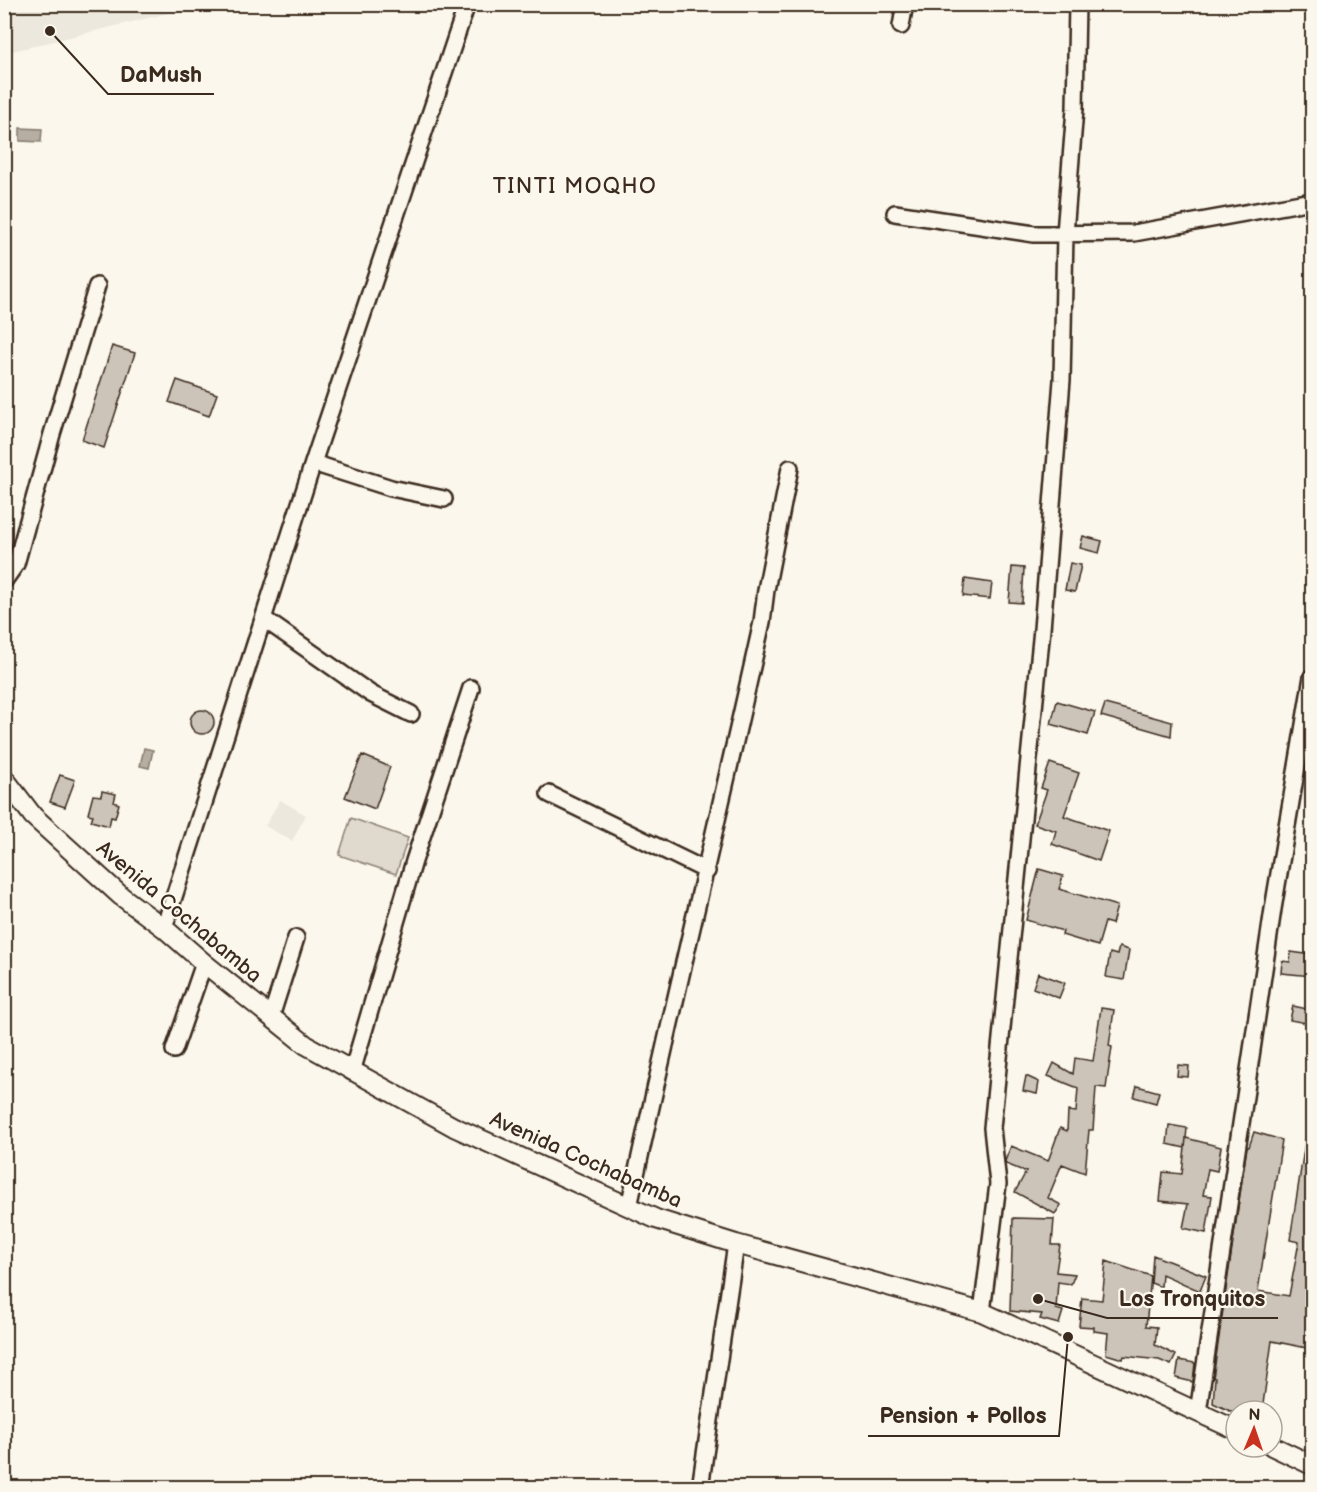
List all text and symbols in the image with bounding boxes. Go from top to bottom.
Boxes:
callout: DaMush [108,54,214,94]
text: DaMush [120,62,202,89]
district label: TINTI MOQHO [493,173,657,200]
street label: Avenida Cochabamba [92,836,266,988]
street label: Avenida Cochabamba [486,1106,686,1214]
callout: Los Tronquitos [1107,1278,1278,1318]
text: Los Tronquitos [1119,1286,1265,1313]
callout: Pension + Pollos [868,1396,1059,1436]
north arrow [1224,1399,1284,1459]
text: Pension + Pollos [880,1403,1047,1430]
text: N [1248,1406,1261,1425]

